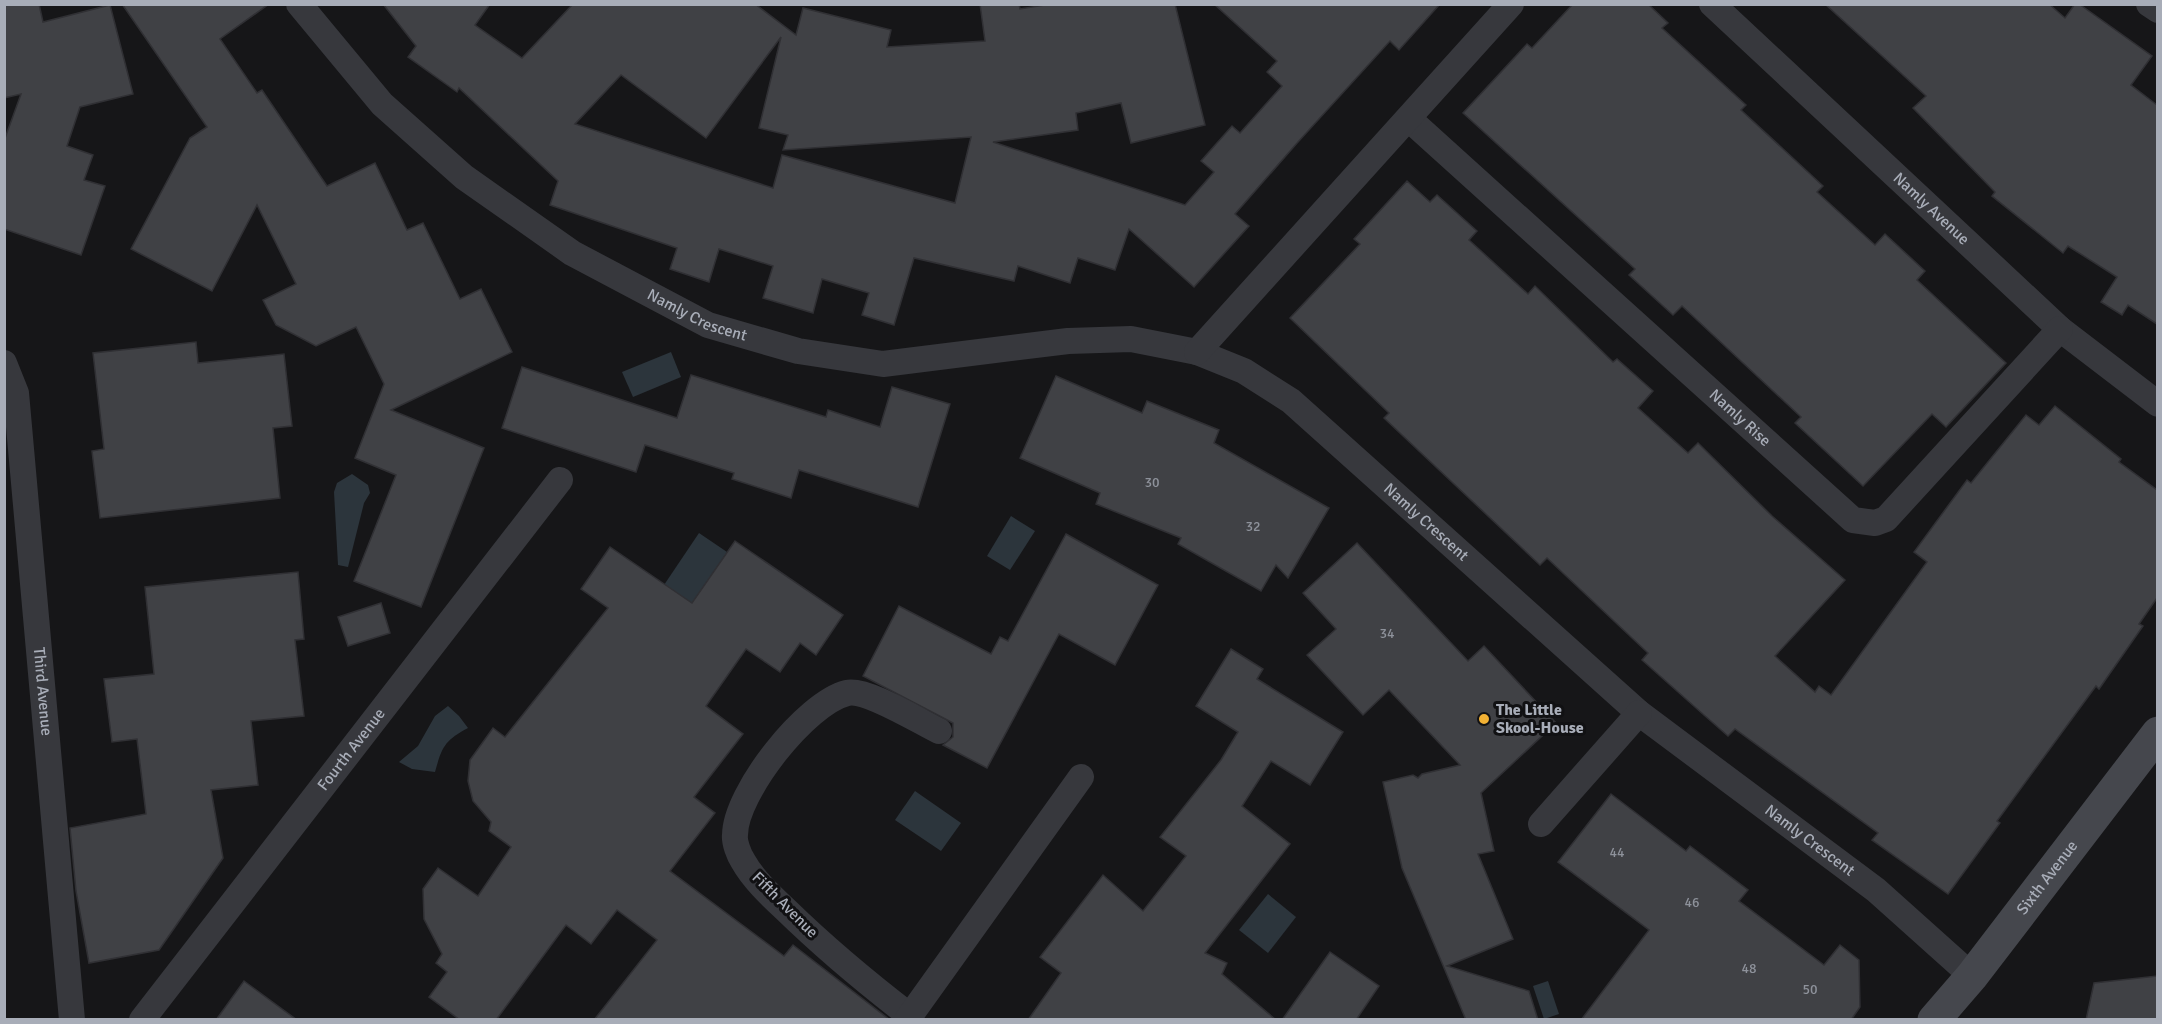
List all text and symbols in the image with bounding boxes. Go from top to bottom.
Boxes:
street label: Namly Avenue [1889,168,1974,249]
street label: Namly Crescent [644,285,750,346]
street label: Namly Rise [1705,385,1775,451]
house number: 30 [1144,474,1160,491]
street label: Namly Crescent [1379,479,1473,566]
house number: 32 [1245,518,1261,535]
house number: 34 [1379,625,1395,642]
street label: Third Avenue [29,646,57,737]
place label: The Little Skool-House [1496,700,1584,738]
street label: Fourth Avenue [313,704,390,795]
marker: The Little Skool-House [1477,712,1491,726]
street label: Namly Crescent [1761,800,1859,881]
street label: Sixth Avenue [2012,836,2082,919]
house number: 44 [1609,844,1625,861]
street label: Fifth Avenue [748,868,822,942]
house number: 46 [1684,894,1700,911]
house number: 48 [1741,960,1757,977]
house number: 50 [1802,981,1818,998]

